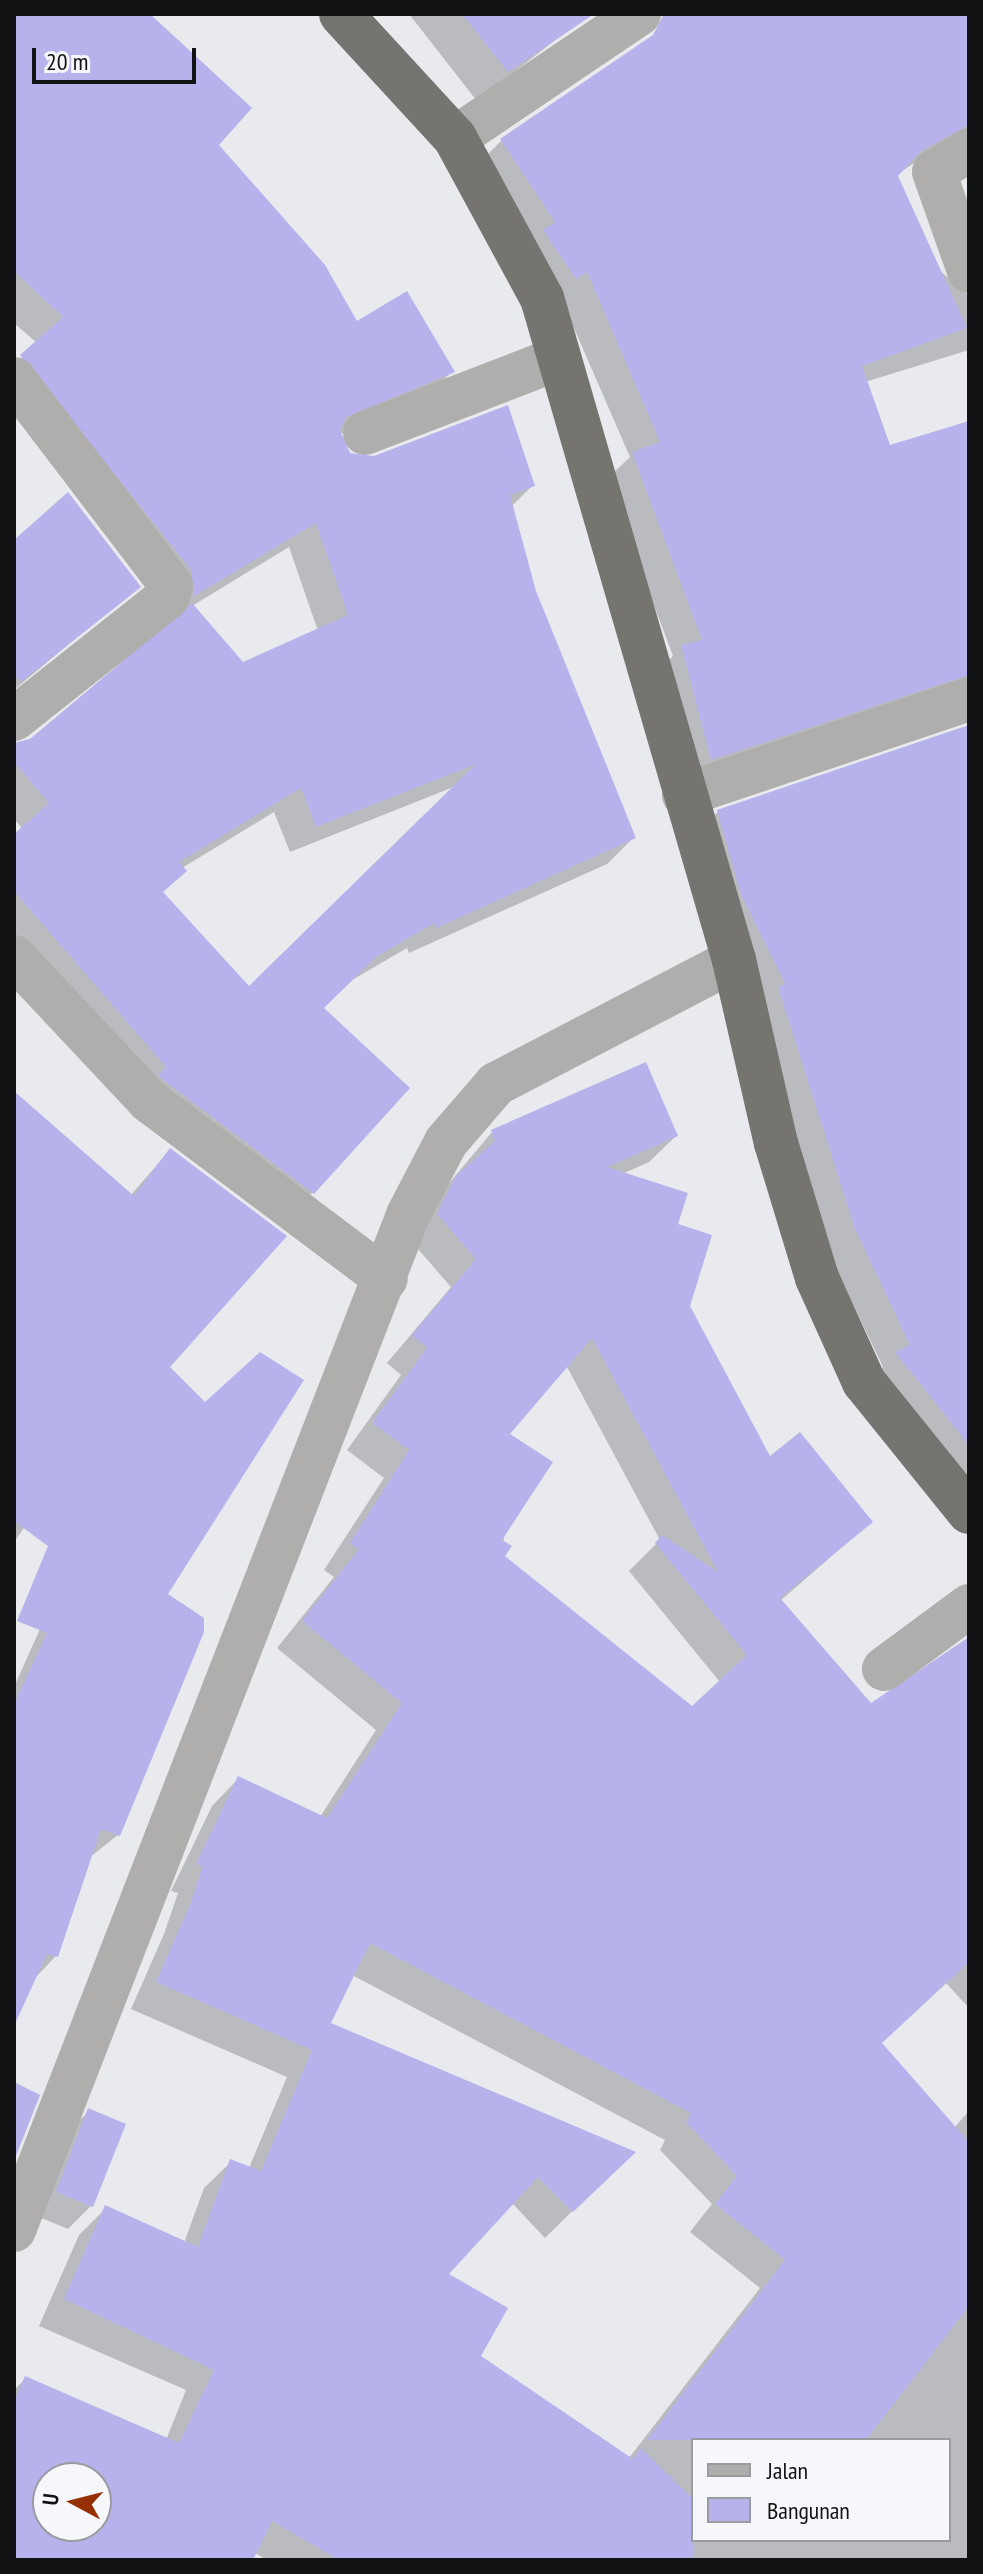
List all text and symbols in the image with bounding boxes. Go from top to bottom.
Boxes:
scale bar [36,32,200,82]
text: 20 m [46,46,88,77]
legend [691,2438,951,2542]
text: Jalan [767,2455,808,2486]
north arrow [32,2462,112,2542]
text: U [36,2492,65,2507]
text: Bangunan [767,2495,850,2526]

